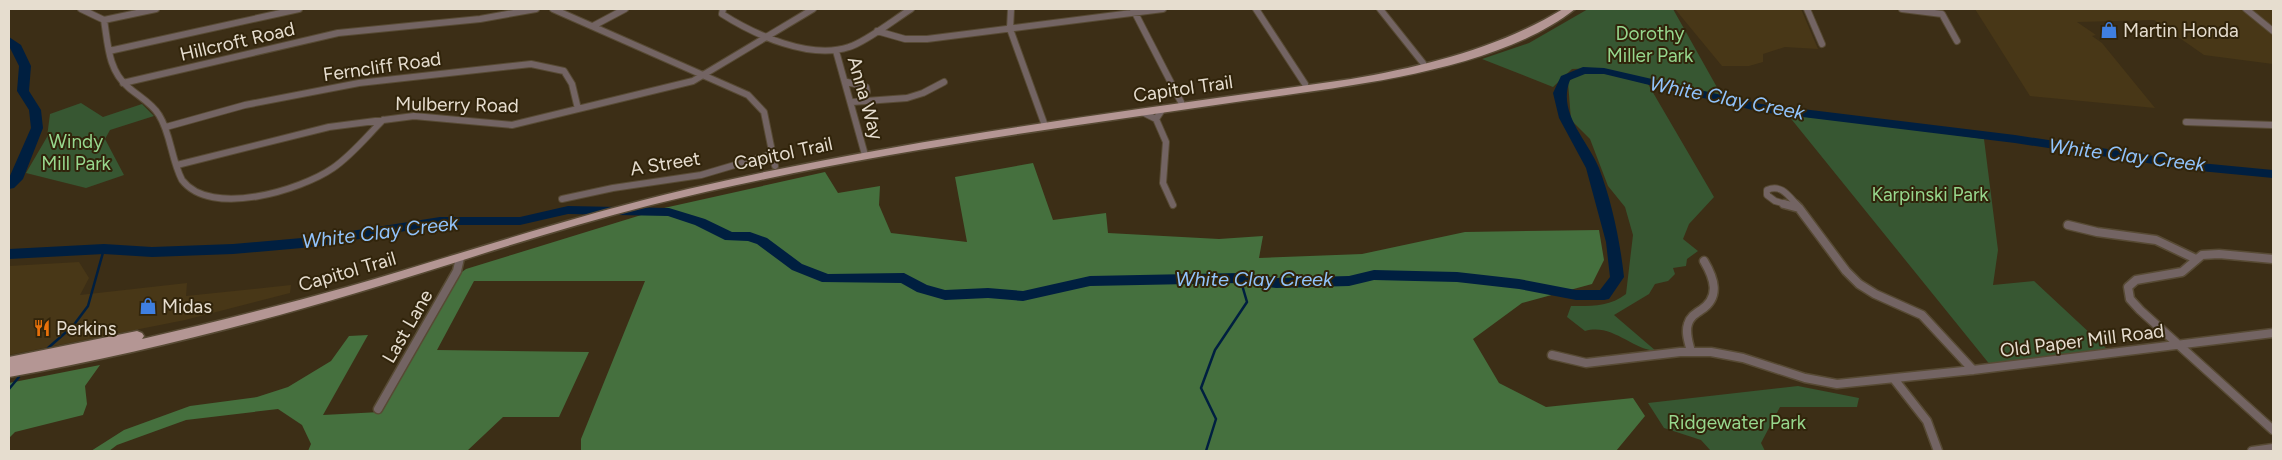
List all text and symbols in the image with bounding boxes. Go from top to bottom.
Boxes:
street label: Hillcroft Road [177,17,297,66]
place label: Martin Honda [2123,19,2239,42]
shop icon: Martin Honda [2099,20,2119,40]
park label: Dorothy Miller Park [1607,22,1694,67]
street label: Ferncliff Road [322,47,443,86]
street label: Anna Way [843,54,888,142]
street label: Capitol Trail [1132,70,1234,107]
water label: White Clay Creek [1647,71,1808,125]
street label: Mulberry Road [395,92,519,117]
park label: Windy Mill Park [41,130,112,175]
street label: Capitol Trail [732,132,835,175]
water label: White Clay Creek [2047,133,2208,177]
street label: A Street [628,147,702,180]
park label: Karpinski Park [1871,183,1989,206]
water label: White Clay Creek [300,210,461,254]
street label: Capitol Trail [296,247,399,296]
water label: White Clay Creek [1175,267,1334,291]
street label: Last Lane [377,285,438,367]
place label: Midas [162,295,212,318]
shop icon: Midas [138,296,158,316]
place label: Perkins [56,317,117,340]
restaurant icon: Perkins [32,318,52,338]
street label: Old Paper Mill Road [1999,319,2165,362]
park label: Ridgewater Park [1668,411,1807,434]

